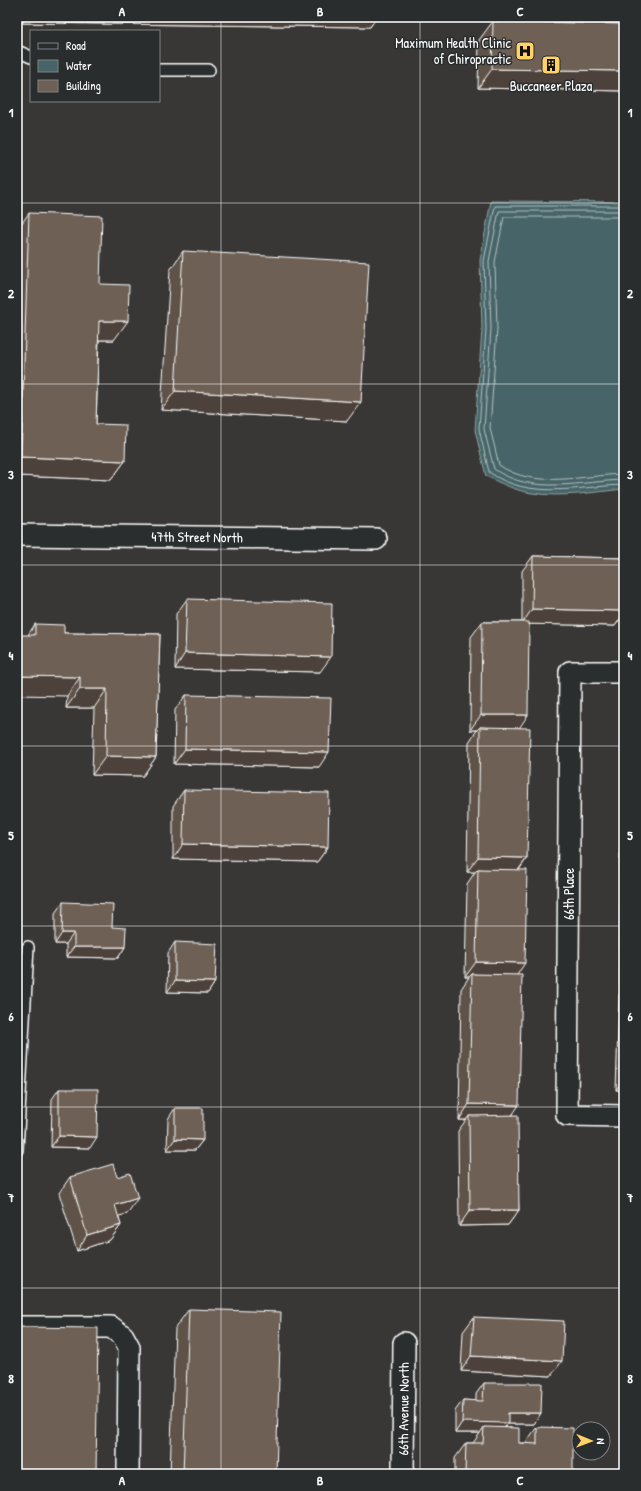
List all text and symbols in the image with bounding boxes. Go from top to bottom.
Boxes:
text: A [119,2,126,20]
text: B [317,2,324,20]
text: C [516,2,524,20]
legend [30,30,160,102]
place label: Maximum Health Clinic of Chiropractic [395,33,512,69]
text: Road [66,37,86,54]
hospital icon: Maximum Health Clinic of Chiropractic [514,40,536,62]
building icon: Buccaneer Plaza [540,54,562,76]
text: Water [66,57,92,74]
place label: Buccaneer Plaza [510,76,593,95]
text: Building [66,77,101,94]
text: 1 [9,103,14,121]
text: 1 [628,103,633,121]
text: 2 [8,284,15,302]
text: 2 [627,284,634,302]
text: 3 [8,465,14,483]
text: 3 [627,465,633,483]
street label: 47th Street North [151,526,243,547]
text: 4 [9,646,14,664]
text: 4 [628,646,633,664]
text: 5 [8,826,14,844]
text: 5 [627,826,633,844]
street label: 66th Place [559,868,578,920]
text: 6 [8,1007,14,1025]
text: 6 [627,1007,633,1025]
text: 7 [7,1188,15,1206]
text: 7 [626,1188,634,1206]
street label: 66th Avenue North [393,1362,413,1456]
text: 8 [8,1369,14,1387]
text: 8 [627,1369,633,1387]
north arrow [571,1421,611,1461]
text: N [594,1438,608,1444]
text: A [119,1471,126,1489]
text: B [317,1471,324,1489]
text: C [516,1471,524,1489]

